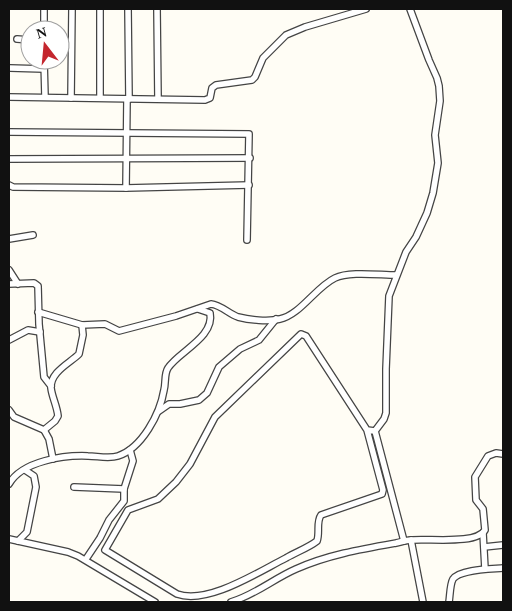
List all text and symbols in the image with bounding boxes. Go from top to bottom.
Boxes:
north arrow [20,20,70,70]
text: N [35,24,48,42]

